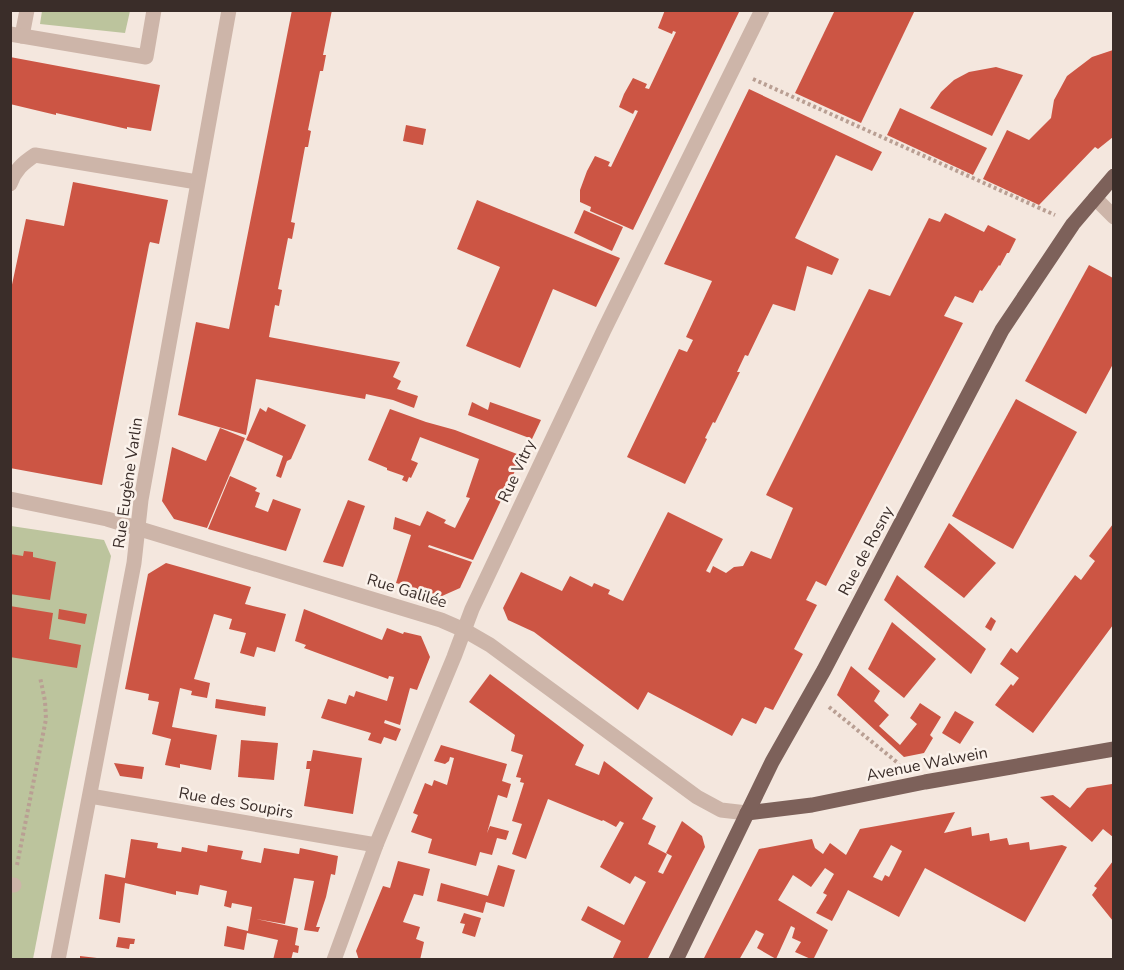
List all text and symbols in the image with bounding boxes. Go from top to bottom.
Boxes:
street label: Rue Eugène Varlin [108,416,148,550]
street label: Rue Vitry [493,435,541,506]
street label: Rue de Rosny [833,502,899,600]
street label: Rue Galilée [364,568,450,614]
street label: Avenue Walwein [865,741,989,787]
street label: Rue des Soupirs [177,782,295,824]

